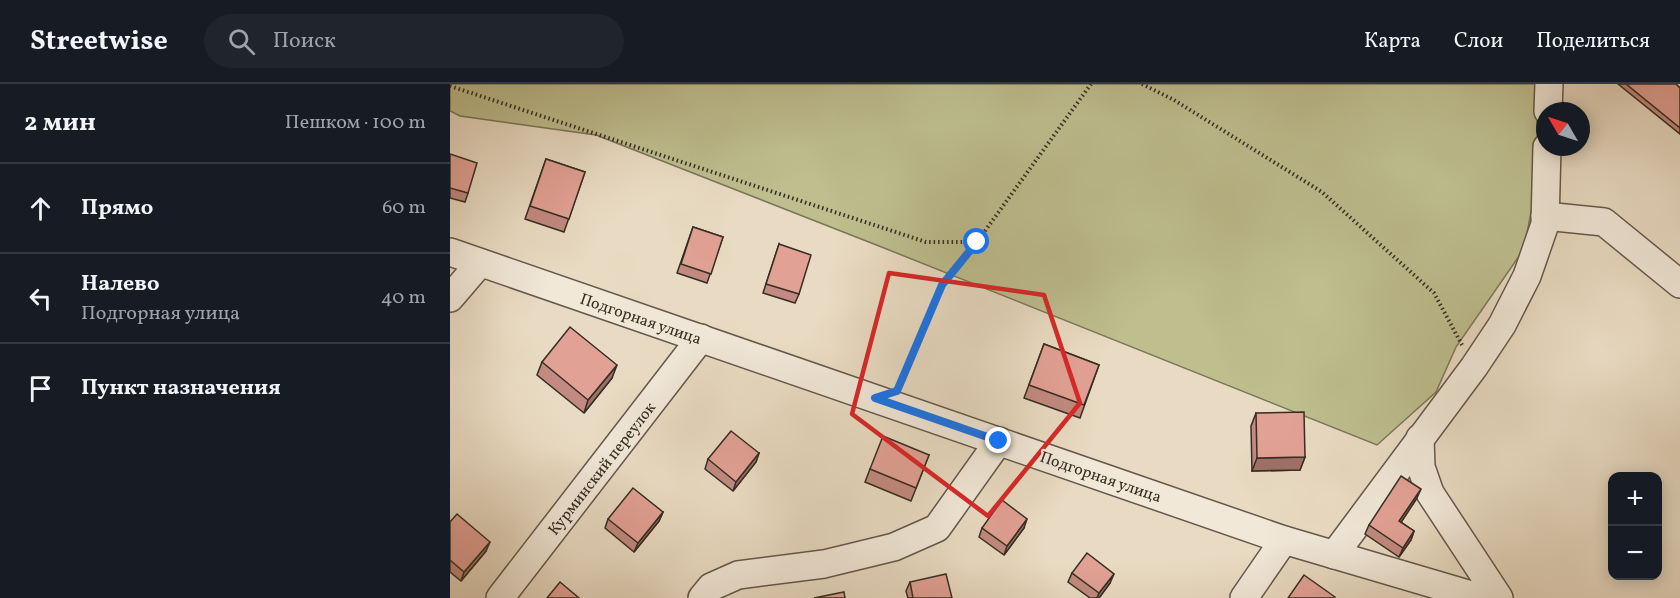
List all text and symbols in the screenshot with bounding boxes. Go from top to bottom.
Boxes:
search box [204,14,624,68]
text: Streetwise [30,22,168,61]
icon: search [225,25,258,58]
text: Поиск [273,26,336,57]
text: Карта [1364,27,1421,56]
text: Слои [1454,27,1503,56]
text: Поделиться [1536,27,1650,56]
north arrow [1536,102,1590,156]
text: 2 мин [24,105,96,141]
text: Пешком · 100 m [285,109,426,137]
icon: ahead [24,192,57,225]
text: Прямо [81,193,153,224]
text: 60 m [382,194,426,222]
route start [963,228,989,254]
text: Налево [81,269,160,300]
icon: left [24,282,57,315]
text: 40 m [381,284,426,312]
street label: Подгорная улица [577,289,704,351]
text: Подгорная улица [81,300,240,328]
icon: arrive [24,372,57,405]
text: Пункт назначения [81,373,281,404]
street label: Курминский переулок [544,398,662,540]
route end [985,427,1011,453]
street label: Подгорная улица [1037,447,1164,509]
map controls [1608,472,1662,580]
button: + [1608,472,1662,526]
button: − [1608,526,1662,580]

